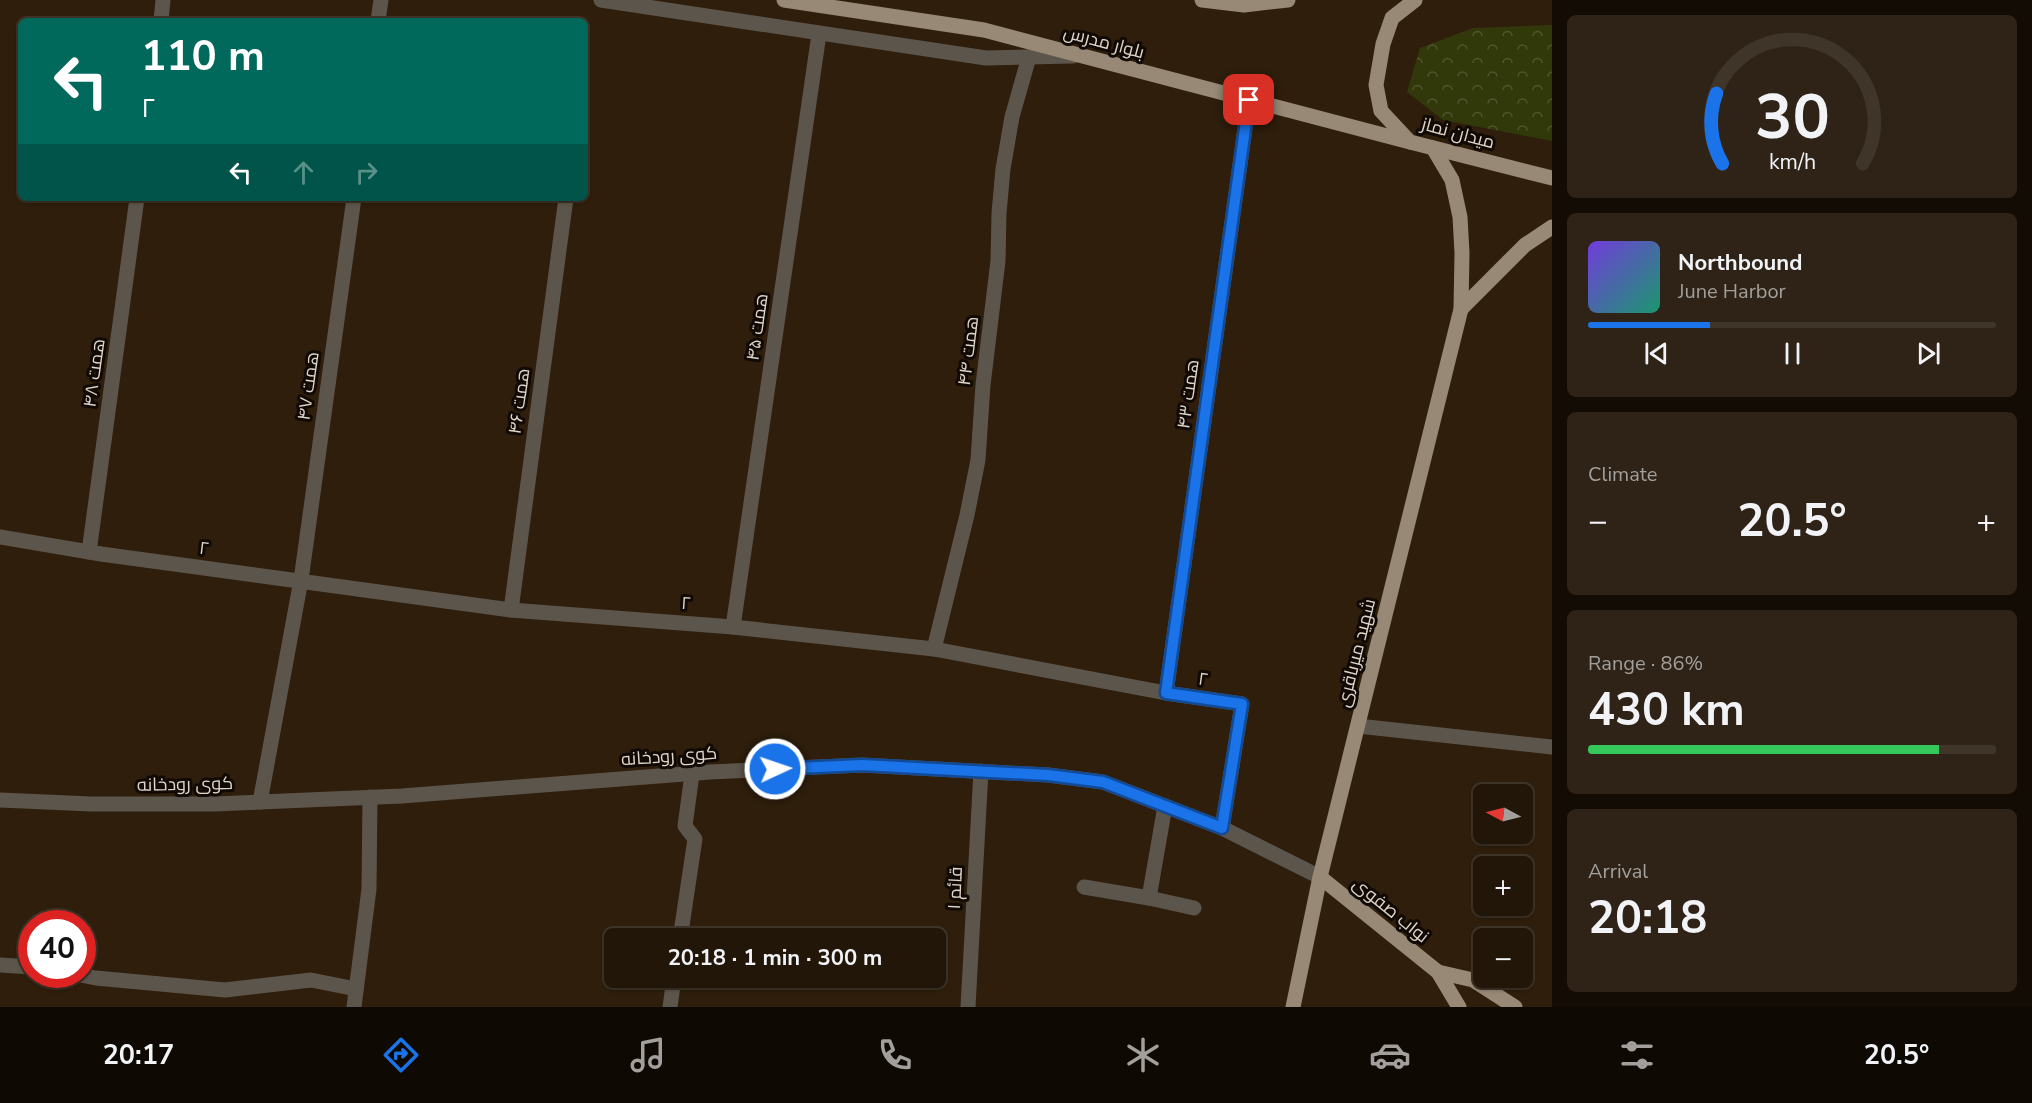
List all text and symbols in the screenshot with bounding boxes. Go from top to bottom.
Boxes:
street label: بلوار مدرس [1061,20,1147,64]
text: 110 m [141,28,265,85]
icon: left [42,42,120,120]
pin [1223,74,1274,125]
text: 30 [1755,75,1829,160]
icon: arrive [1232,83,1265,116]
text: ۲ [141,90,155,127]
street label: میدان نماز [1418,111,1497,154]
text: km/h [1768,147,1816,177]
icon: left [224,156,257,189]
icon: ahead [287,156,320,189]
icon: right [350,156,383,189]
text: Northbound [1678,248,1802,278]
text: June Harbor [1678,278,1786,305]
street label: همت ۴۵ [740,292,774,362]
street label: همت ۴۴ [952,315,984,387]
street label: همت ۴۸ [77,337,111,409]
icon: previous [1640,337,1673,370]
icon: pause [1776,337,1809,370]
icon: next [1912,337,1945,370]
street label: همت ۴۷ [291,350,325,422]
street label: همت ۴۳ [1171,358,1205,430]
street label: همت ۴۶ [502,366,536,436]
text: Climate [1588,461,1657,488]
text: 20.5° [1737,491,1847,552]
text: − [1588,499,1608,544]
text: + [1976,499,1996,544]
street label: ۲ [198,536,210,560]
street label: ۲ [680,591,692,615]
street label: شهید میرباقری [1331,596,1381,710]
text: Range · 86% [1588,650,1703,677]
street label: ۲ [1197,666,1209,692]
text: 430 km [1588,680,1745,741]
position arrow [743,737,807,801]
street label: کوی رودخانه [620,741,718,771]
street label: کوی رودخانه [137,771,233,797]
north arrow [1473,784,1533,844]
map controls [1473,784,1533,988]
button: + [1473,856,1533,916]
text: Arrival [1588,858,1648,885]
street label: قائم ۱ [942,866,968,910]
street label: نواب صفوی [1348,872,1434,948]
text: 20:18 [1588,888,1707,949]
speed limit sign: 40 [18,910,96,988]
button: − [1473,928,1533,988]
text: 20:18 · 1 min · 300 m [668,943,882,973]
icon: directions [380,1034,422,1076]
icon: music [627,1034,669,1076]
icon: phone [874,1034,916,1076]
icon: climate [1122,1034,1164,1076]
icon: car [1369,1034,1411,1076]
icon: filters [1616,1034,1658,1076]
text: 20:17 [103,1037,174,1074]
text: 20.5° [1864,1037,1929,1074]

